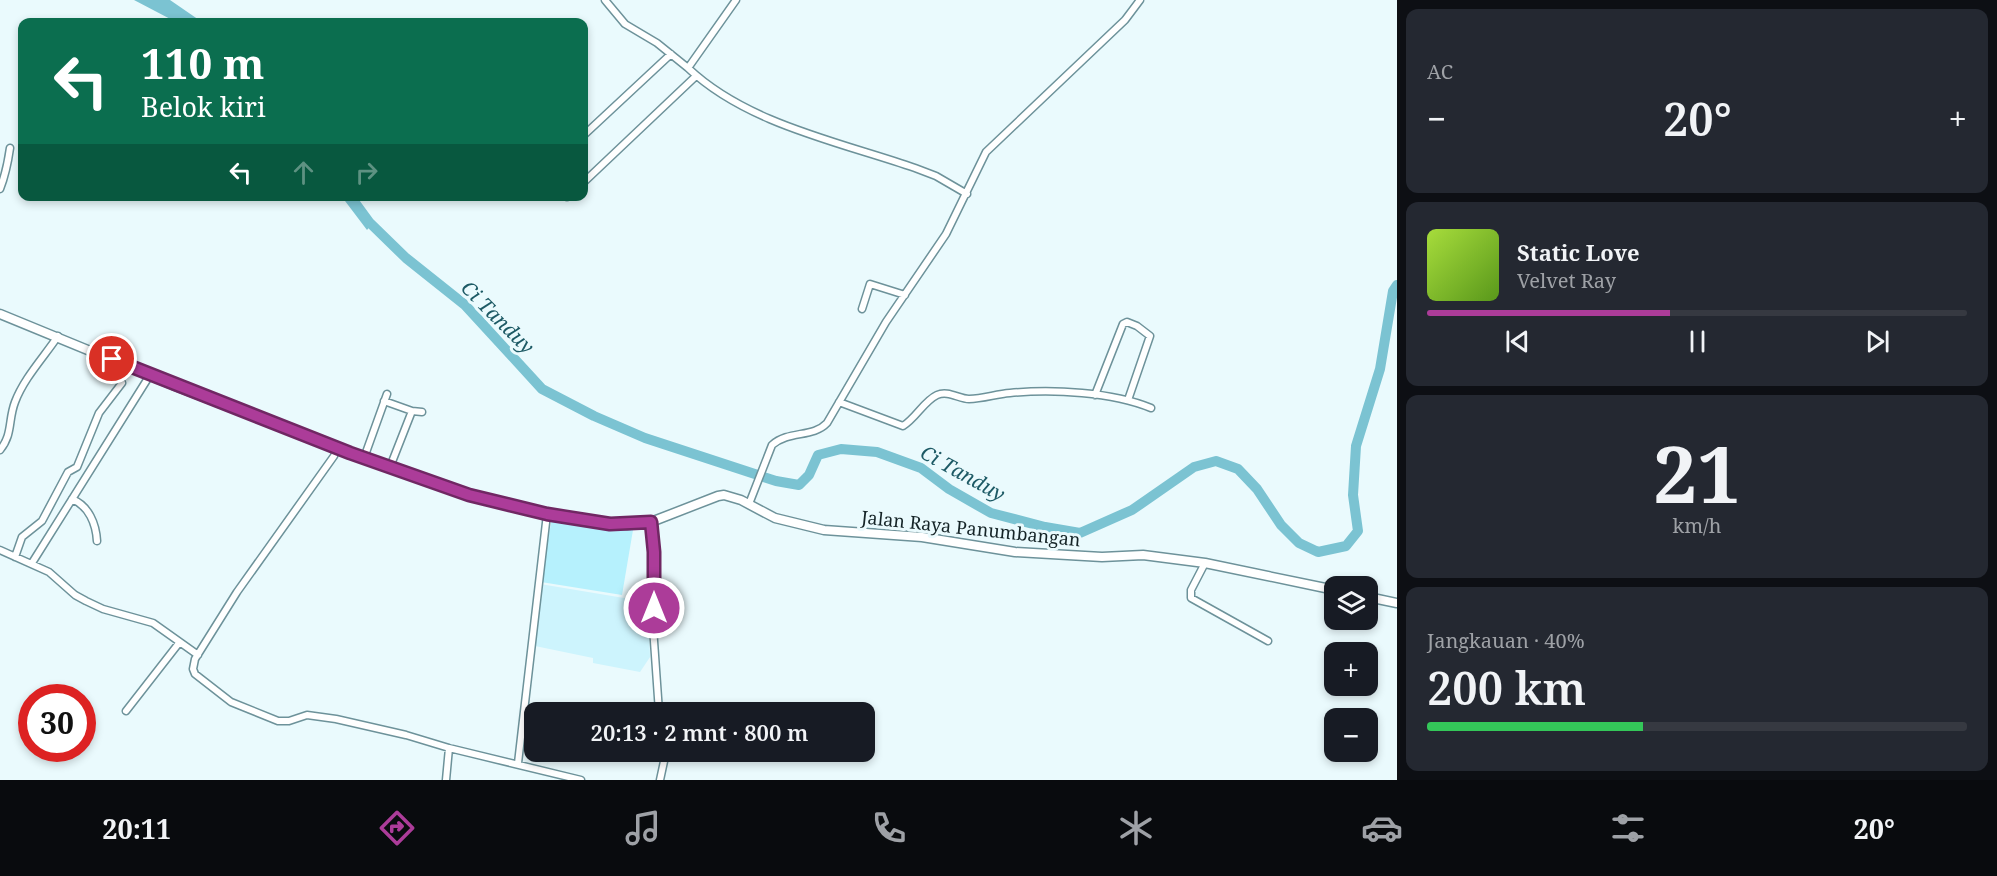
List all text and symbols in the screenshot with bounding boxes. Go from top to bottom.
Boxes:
text: 110 m [141,34,265,91]
icon: left [42,42,120,120]
text: AC [1427,58,1453,85]
text: Belok kiri [141,88,266,125]
text: 20° [1663,88,1732,149]
text: − [1427,96,1446,141]
text: + [1949,96,1967,141]
icon: left [224,156,257,189]
icon: ahead [287,156,320,189]
icon: right [350,156,383,189]
text: Static Love [1517,237,1640,267]
text: Velvet Ray [1517,267,1616,294]
water label: Ci Tanduy [456,275,540,359]
icon: previous [1501,325,1534,358]
icon: pause [1681,325,1714,358]
icon: next [1861,325,1894,358]
pin [86,333,137,384]
icon: arrive [95,342,128,375]
text: 21 [1653,420,1741,526]
water label: Ci Tanduy [916,439,1010,507]
street label: Jalan Raya Panumbangan [859,504,1082,551]
text: km/h [1672,512,1722,539]
position arrow [622,576,686,640]
map controls [1324,576,1378,762]
button: layers [1324,576,1378,630]
text: Jangkauan · 40% [1427,627,1585,654]
button: + [1324,642,1378,696]
text: 200 km [1427,657,1586,718]
speed limit sign: 30 [18,684,96,762]
button: − [1324,708,1378,762]
text: 20:13 · 2 mnt · 800 m [591,717,808,747]
icon: directions [376,807,418,849]
icon: music [622,807,664,849]
icon: phone [868,807,910,849]
icon: climate [1115,807,1157,849]
icon: car [1361,807,1403,849]
icon: filters [1607,807,1649,849]
text: 20:11 [102,810,171,847]
text: 20° [1853,810,1895,847]

